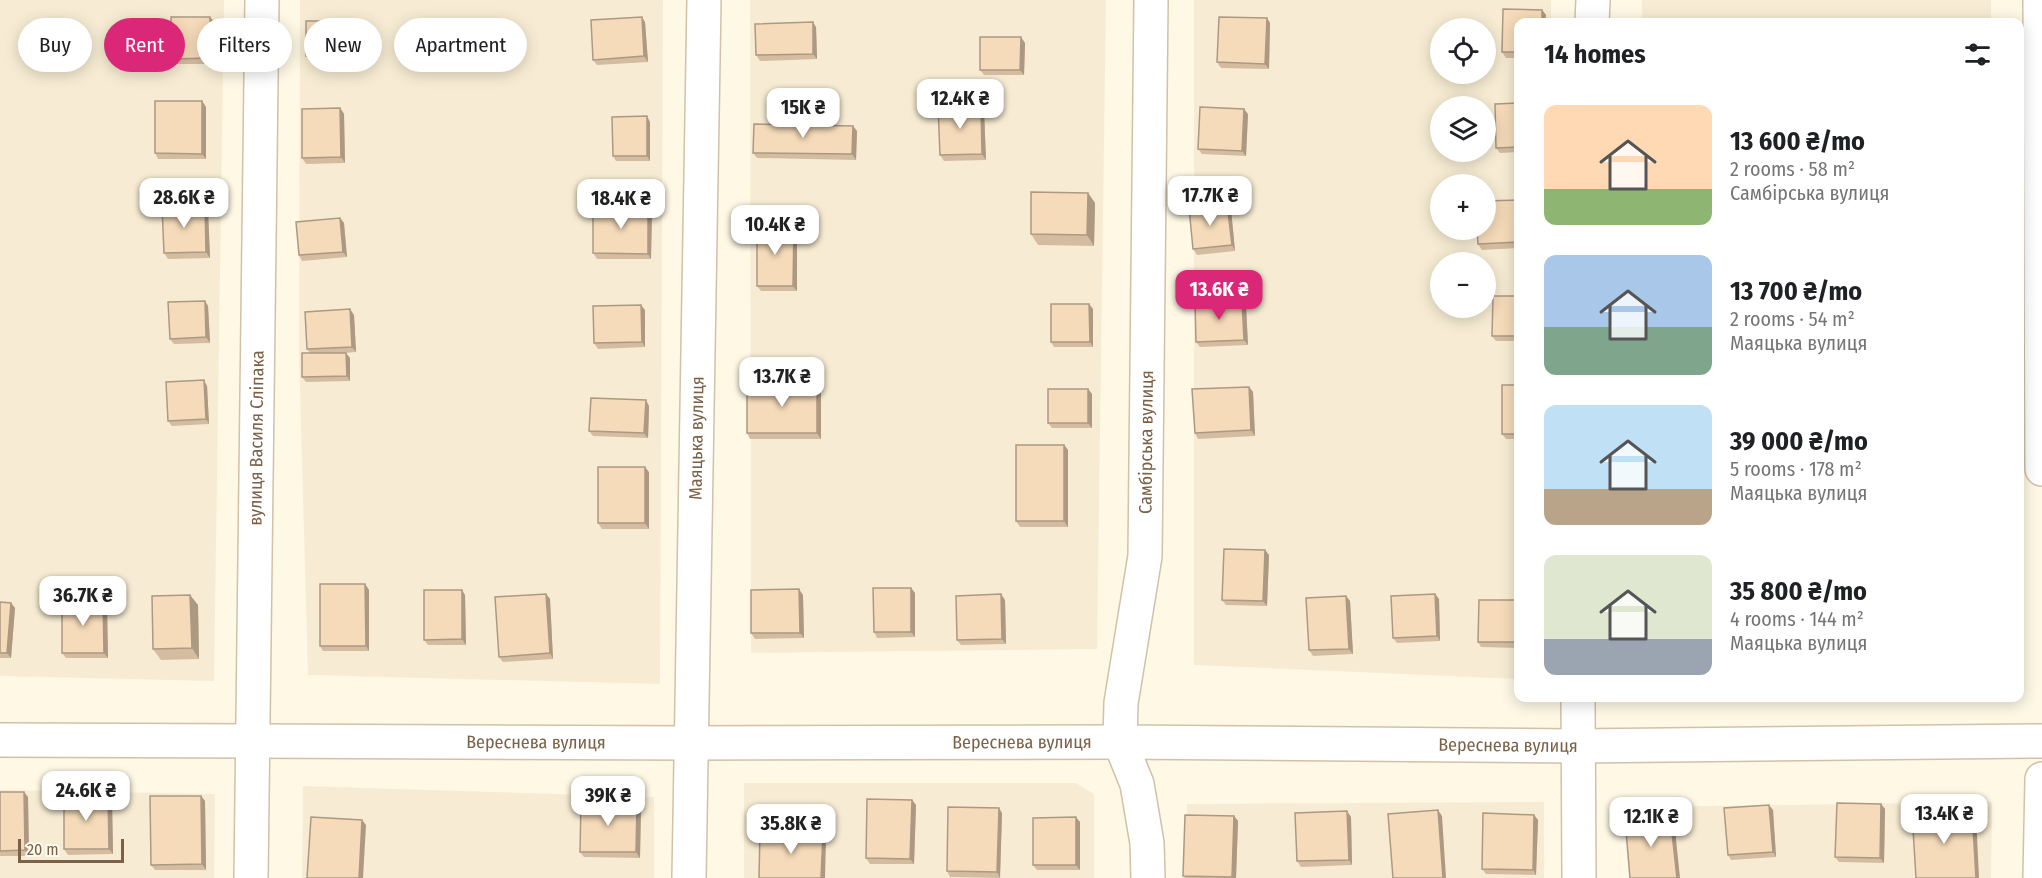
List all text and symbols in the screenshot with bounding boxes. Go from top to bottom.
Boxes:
chip: Buy [18,18,92,72]
chip: Rent [104,18,185,72]
chip: Filters [197,18,292,72]
chip: New [304,18,382,72]
chip: Apartment [394,18,527,72]
map controls [1430,18,1496,318]
button: locate [1430,18,1496,84]
icon: filters [1961,38,1994,71]
text: 14 homes [1544,39,1646,70]
pin: 12.4K ₴ [905,79,1015,130]
text: 12.4K ₴ [931,86,989,110]
pin: 15K ₴ [761,88,845,139]
text: 15K ₴ [781,95,825,119]
button: layers [1430,96,1496,162]
text: 13 600 ₴/mo [1730,126,1865,157]
icon: home [1592,129,1664,201]
text: 2 rooms · 58 m² [1730,157,1855,181]
button: + [1430,174,1496,240]
pin: 17.7K ₴ [1155,176,1265,227]
pin: 28.6K ₴ [129,178,239,229]
pin: 18.4K ₴ [566,179,676,230]
text: Самбірська вулиця [1730,181,1889,205]
text: 17.7K ₴ [1182,183,1238,207]
text: 28.6K ₴ [153,185,215,209]
text: 18.4K ₴ [591,186,651,210]
pin: 10.4K ₴ [720,205,830,256]
text: 10.4K ₴ [745,212,805,236]
button: − [1430,252,1496,318]
pin: 13.6K ₴ [1164,270,1274,321]
text: 13 700 ₴/mo [1730,276,1862,307]
text: 13.6K ₴ [1189,277,1249,301]
icon: home [1592,279,1664,351]
text: 2 rooms · 54 m² [1730,307,1855,331]
text: Маяцька вулиця [1730,331,1867,355]
street label: вулиця Василя Сліпака [244,350,269,526]
pin: 13.7K ₴ [727,357,837,408]
text: 13.7K ₴ [753,364,811,388]
street label: Самбірська вулиця [1134,370,1158,514]
street label: Маяцька вулиця [684,376,709,500]
text: 39 000 ₴/mo [1730,426,1868,457]
icon: home [1592,429,1664,501]
text: 5 rooms · 178 m² [1730,457,1862,481]
text: Маяцька вулиця [1730,481,1867,505]
pin: 36.7K ₴ [28,576,138,627]
text: 35 800 ₴/mo [1730,576,1867,607]
icon: home [1592,579,1664,651]
text: 36.7K ₴ [53,583,113,607]
text: 4 rooms · 144 m² [1730,607,1864,631]
text: Маяцька вулиця [1730,631,1867,655]
street label: Вереснева вулиця [466,731,606,754]
street label: Вереснева вулиця [952,731,1092,753]
street label: Вереснева вулиця [1438,734,1578,757]
pin: 24.6K ₴ [31,771,141,822]
pin: 39K ₴ [566,776,650,827]
text: 24.6K ₴ [56,778,116,802]
text: 39K ₴ [585,783,631,807]
pin: 13.4K ₴ [1889,794,1999,845]
pin: 12.1K ₴ [1596,797,1706,848]
text: 13.4K ₴ [1915,801,1973,825]
pin: 35.8K ₴ [736,804,846,855]
text: 12.1K ₴ [1623,804,1679,828]
text: 35.8K ₴ [761,811,821,835]
scale bar [18,836,124,864]
text: 20 m [27,840,58,859]

